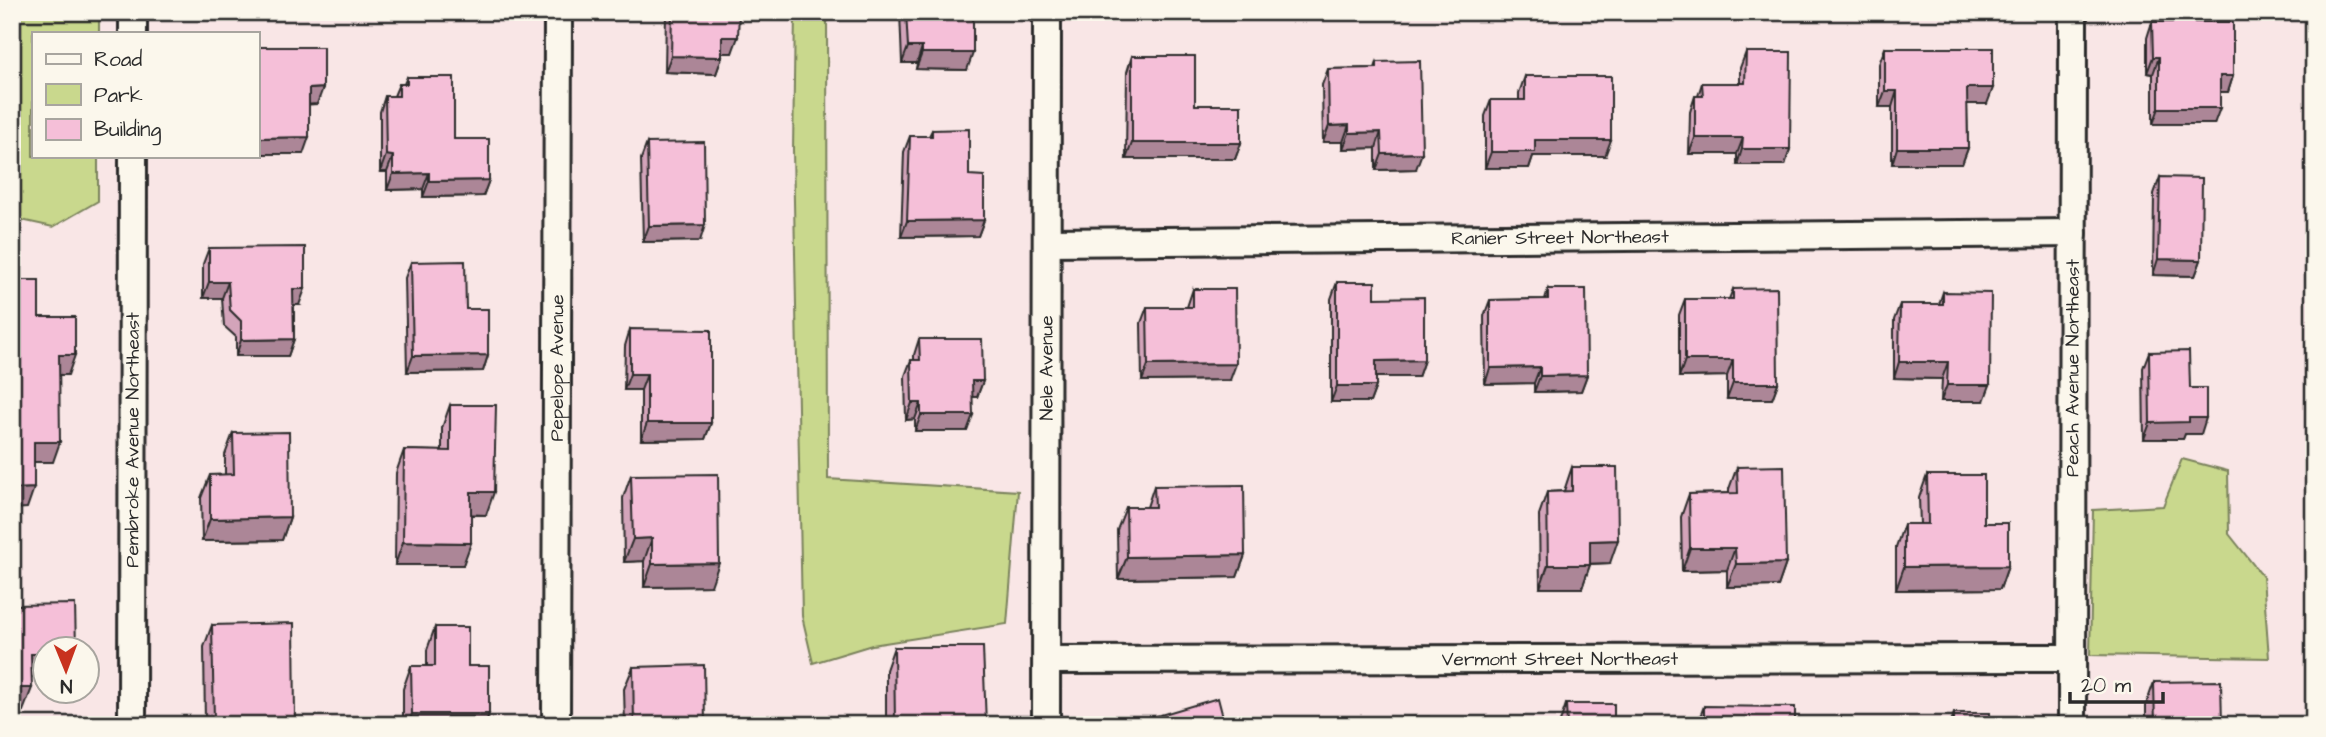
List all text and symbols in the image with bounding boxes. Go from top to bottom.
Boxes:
legend [32,32,259,158]
text: Road [94,45,142,74]
text: Park [94,81,143,110]
text: Building [94,115,162,146]
street label: Ranier Street Northeast [1451,223,1669,252]
street label: Peach Avenue Northeast [2059,259,2086,477]
street label: Pepelope Avenue [543,294,571,442]
street label: Pembroke Avenue Northeast [119,312,146,568]
street label: Nele Avenue [1033,316,1060,420]
north arrow [32,636,102,706]
street label: Vermont Street Northeast [1442,645,1679,673]
scale bar [2070,660,2163,704]
text: 20 m [2081,671,2132,700]
text: N [60,672,72,699]

